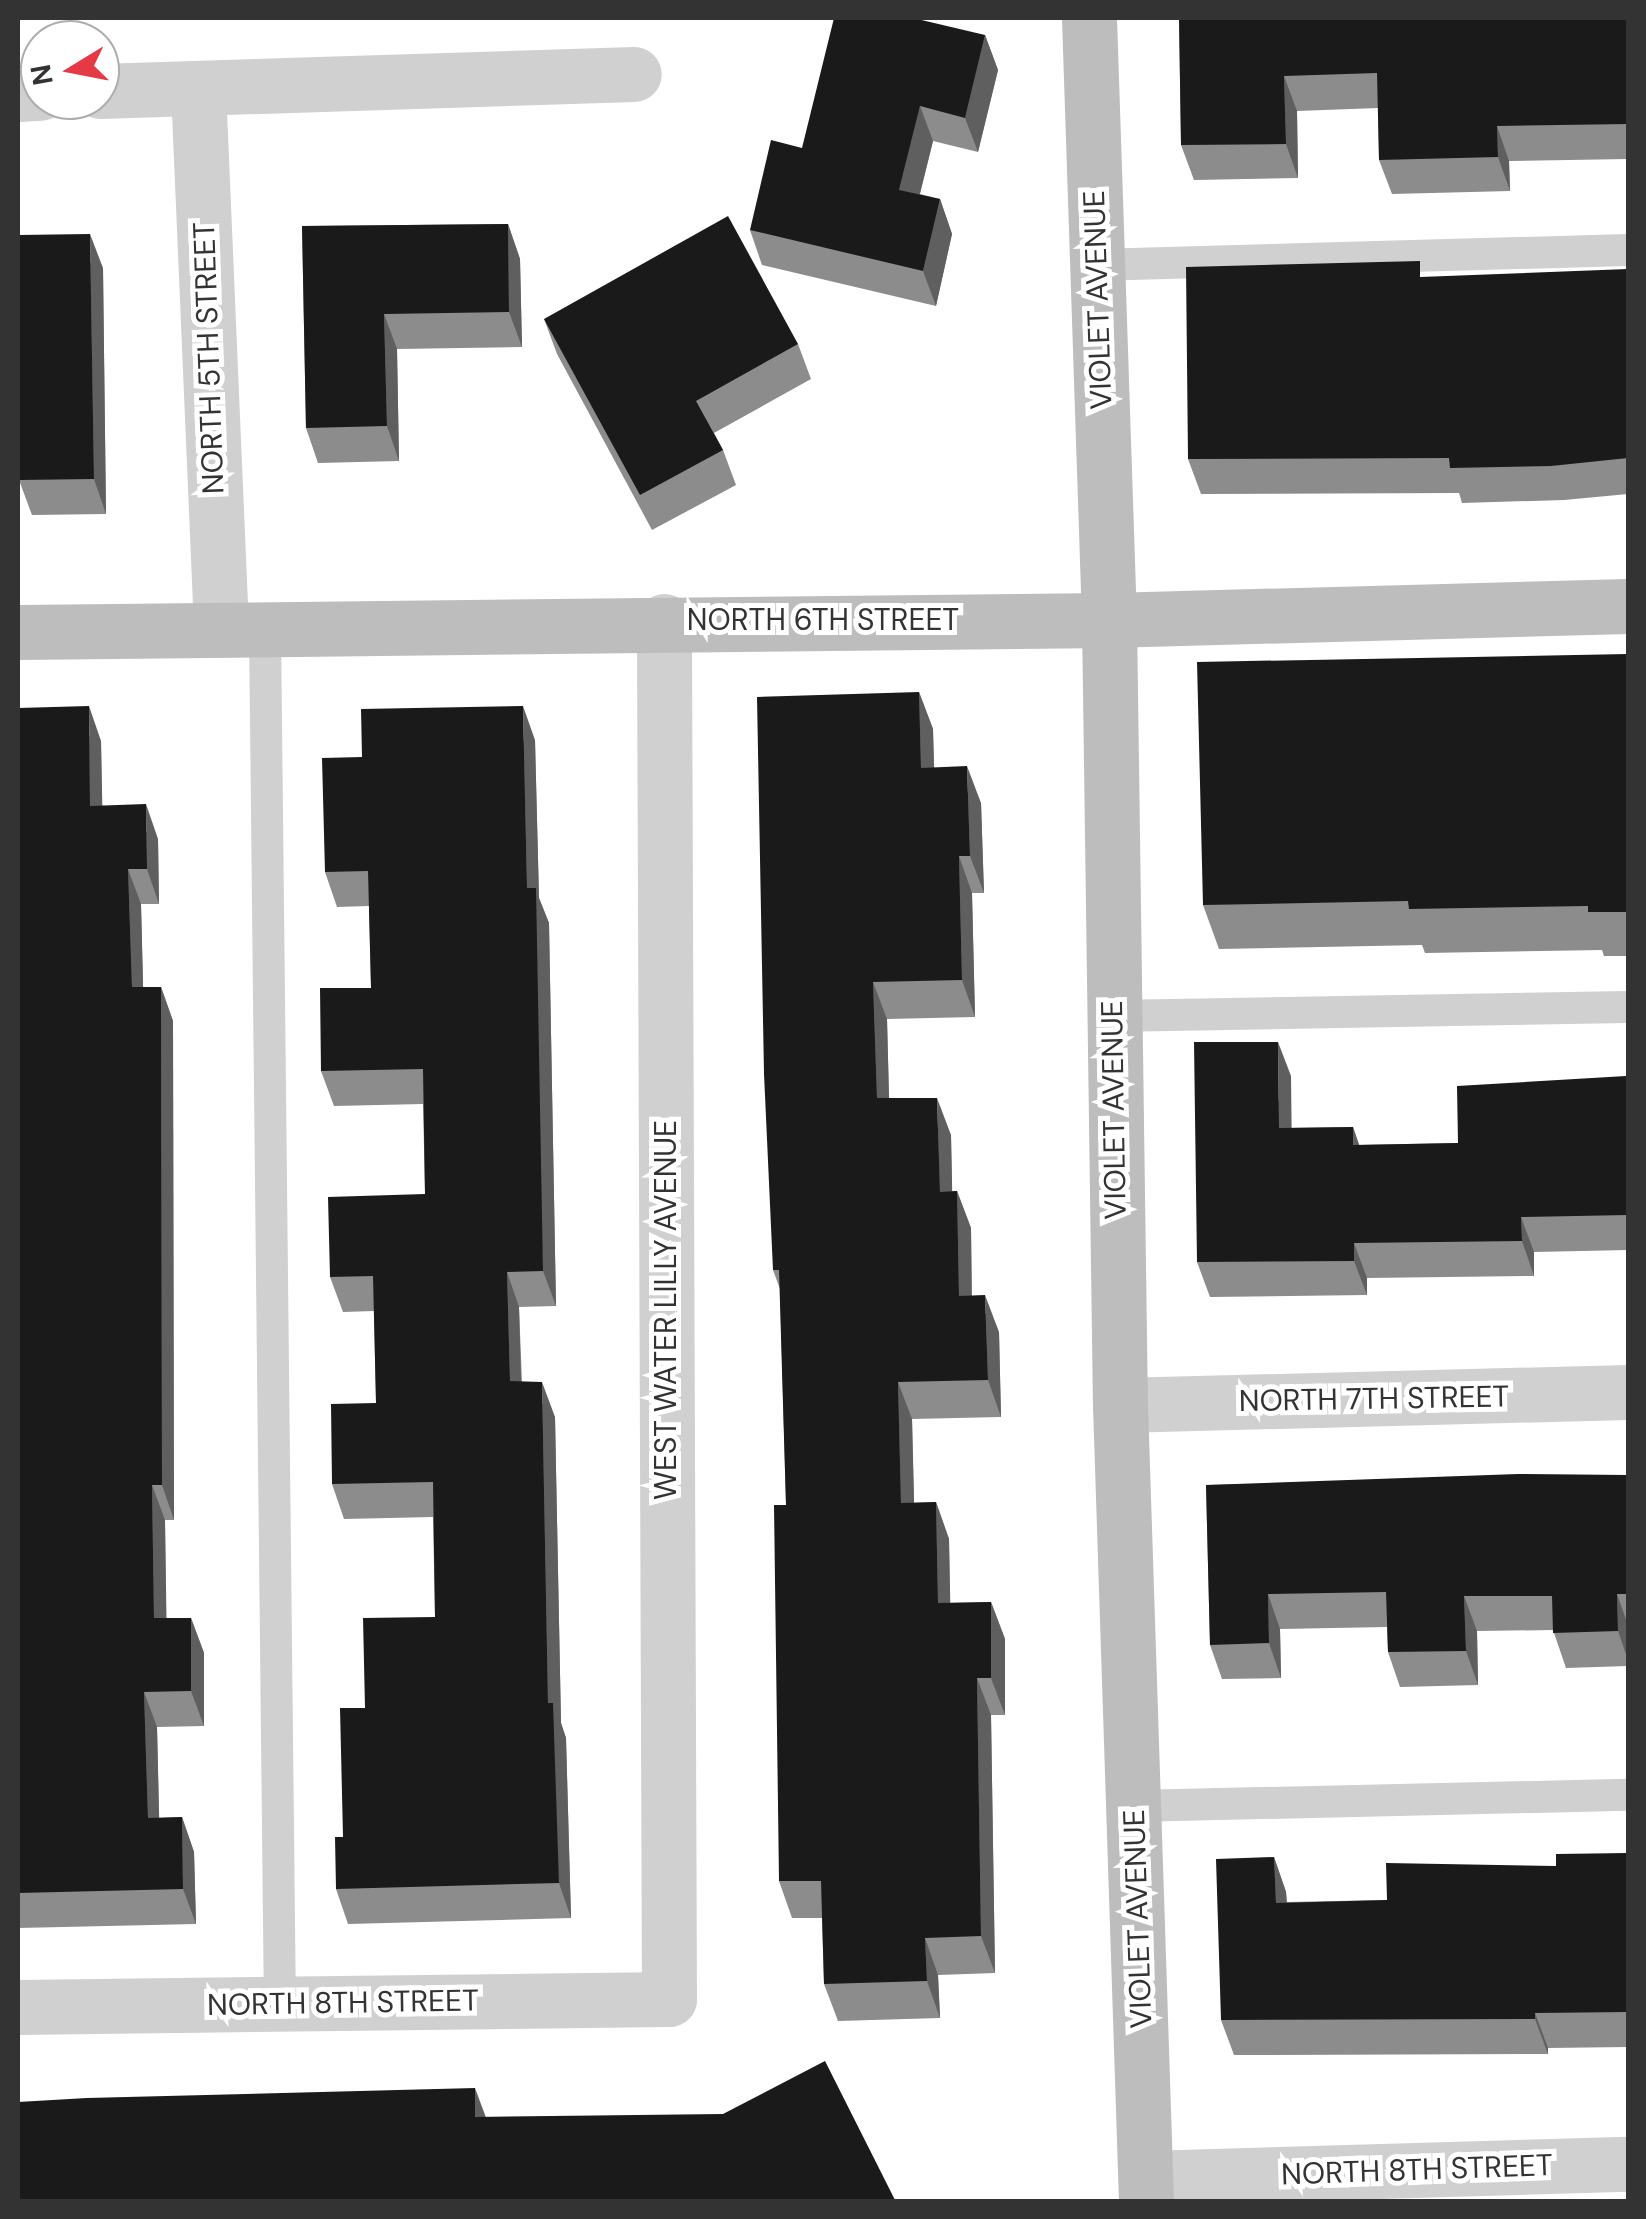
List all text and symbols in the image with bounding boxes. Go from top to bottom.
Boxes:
north arrow [20,20,120,120]
text: N [22,62,62,88]
street label: VIOLET AVENUE [1076,190,1120,410]
street label: NORTH 5TH STREET [186,221,232,495]
street label: NORTH 6TH STREET [687,602,959,638]
street label: VIOLET AVENUE [1094,1000,1134,1220]
street label: WEST WATER LILLY AVENUE [648,1120,684,1500]
street label: NORTH 7TH STREET [1238,1379,1510,1419]
street label: VIOLET AVENUE [1116,1809,1160,2029]
street label: NORTH 8TH STREET [207,1983,479,2023]
street label: NORTH 8TH STREET [1281,2147,1553,2193]

